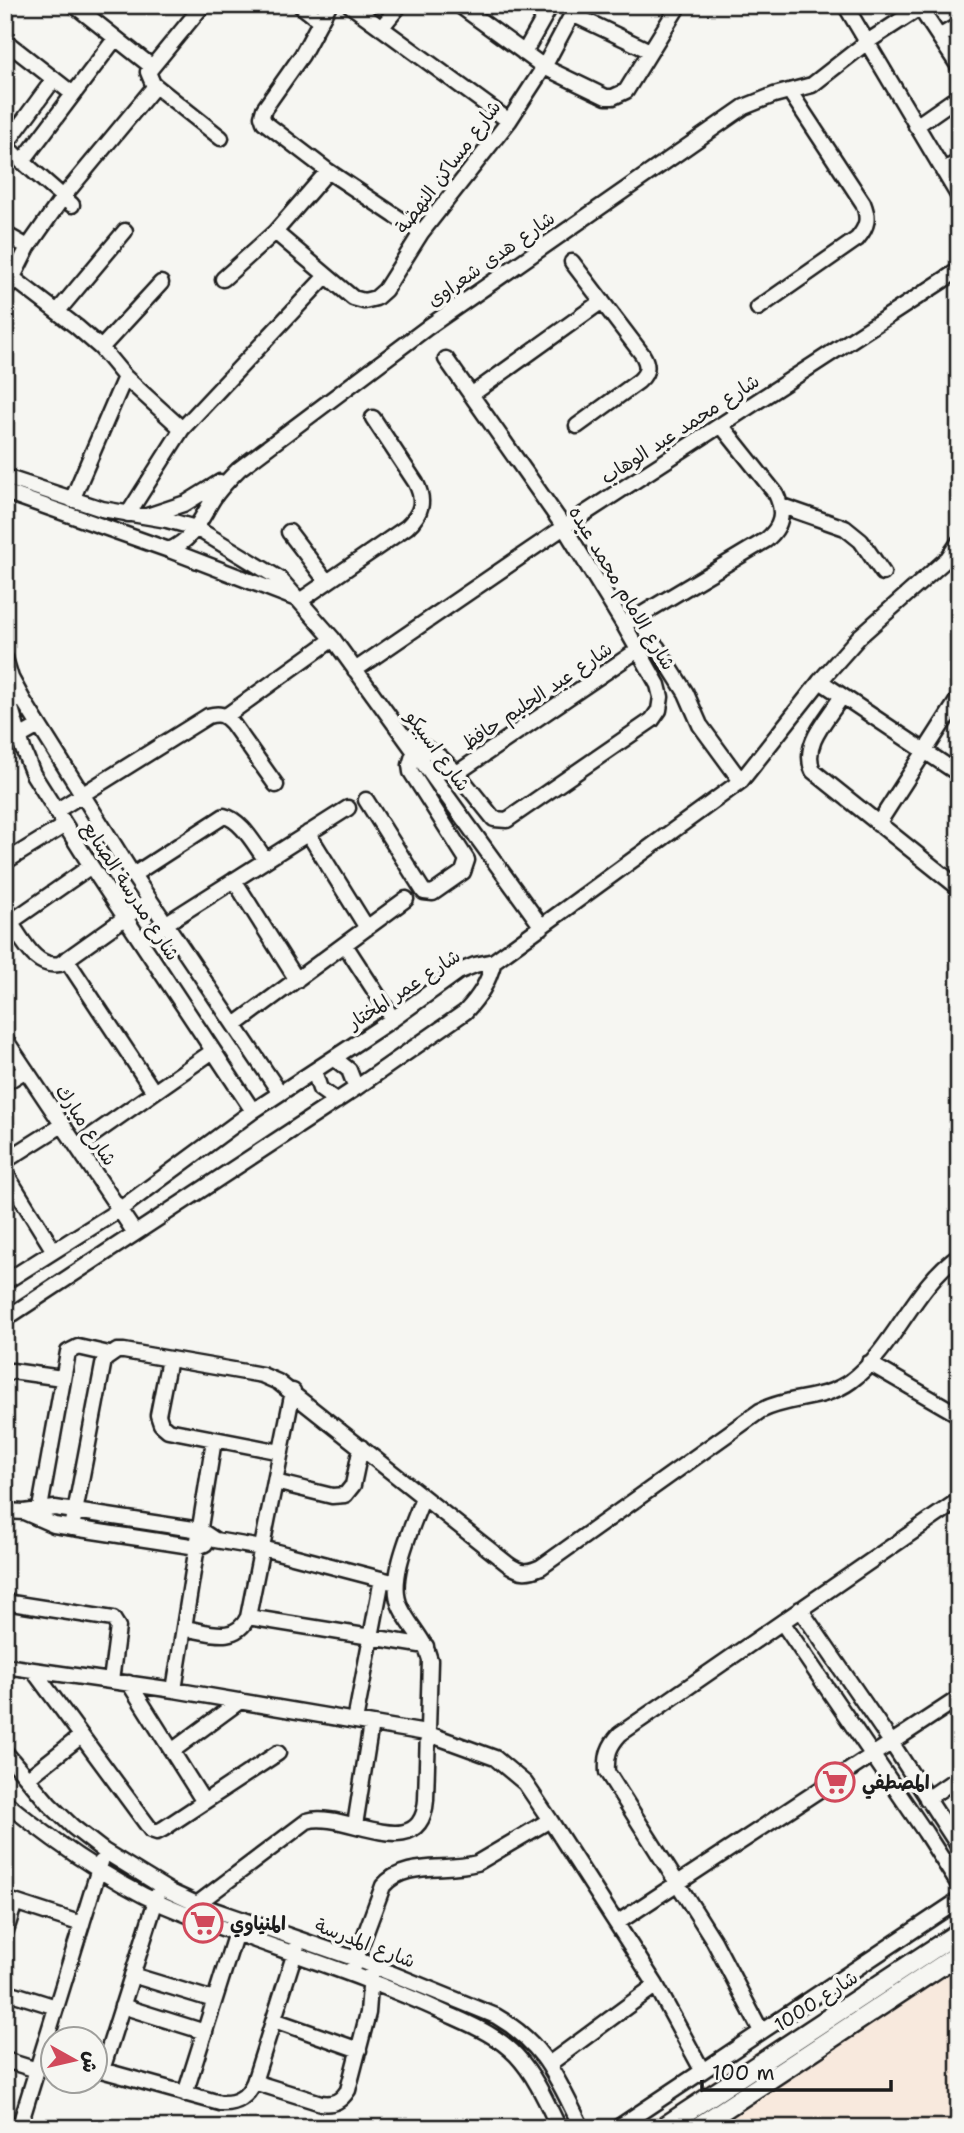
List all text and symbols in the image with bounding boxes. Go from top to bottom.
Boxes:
street label: شارع مساكن النهضة [390,95,507,239]
street label: شارع هدى شعراوى [422,206,560,313]
street label: شارع محمد عبد الوهاب [596,368,765,491]
street label: شارع الامام محمد عبده [561,501,681,676]
street label: شارع عبد الحليم حافظ [457,636,618,757]
street label: شارع اسبيكو [398,704,476,797]
street label: شارع مدرسة الصنايع [76,817,185,966]
street label: شارع عمر المختار [341,943,466,1037]
street label: شارع مبارك [49,1080,122,1171]
supermarket icon: المصطفي [814,1761,856,1803]
place label: المصطفي [862,1770,930,1799]
supermarket icon: المنياوي [182,1902,224,1944]
place label: المنياوي [230,1911,286,1938]
street label: شارع المدرسة [311,1912,419,1974]
street label: شارع 1000 [769,1965,863,2038]
north arrow [38,2024,108,2094]
scale bar [702,2049,890,2093]
text: ش [76,2050,104,2074]
text: 100 m [712,2059,775,2087]

